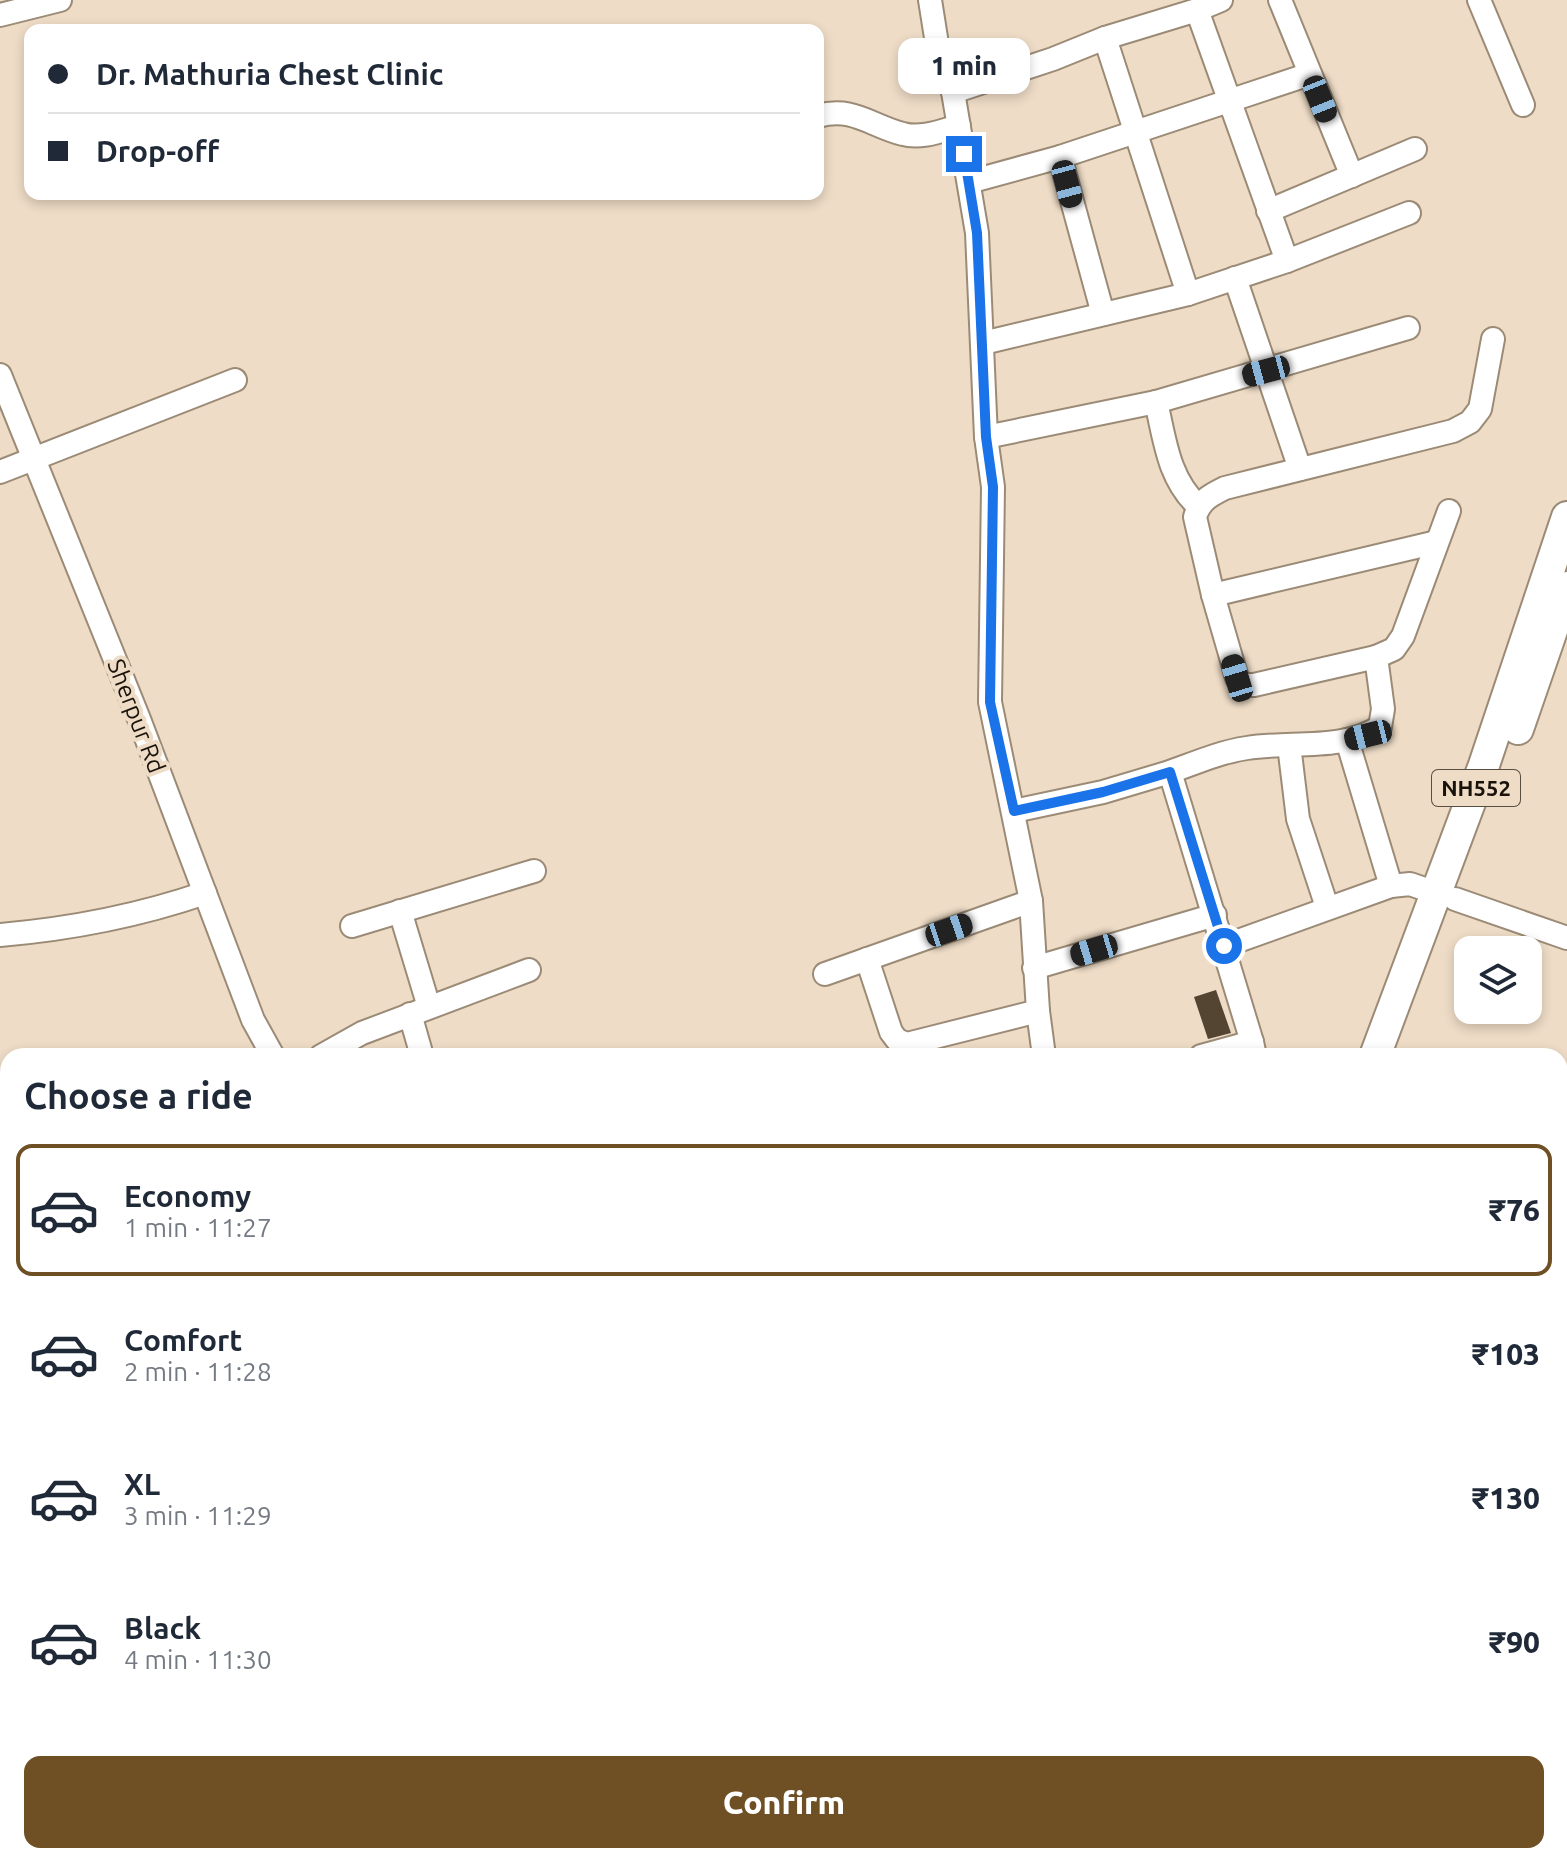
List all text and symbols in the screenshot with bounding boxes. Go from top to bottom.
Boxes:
callout: 1 min [898,38,1030,94]
text: 1 min [931,51,997,80]
text: Dr. Mathuria Chest Clinic [96,57,444,91]
car [1300,72,1340,126]
text: Drop-off [96,134,219,168]
route end [946,136,982,172]
car [1049,158,1085,210]
car [1240,353,1292,389]
car [1219,652,1255,704]
street label: Sherpur Rd [102,655,171,777]
car [1342,718,1394,752]
road number: NH552 [1432,770,1520,806]
car [922,911,976,949]
route start [1206,928,1242,964]
car [1068,932,1120,968]
map controls [1454,936,1542,1024]
button: layers [1454,936,1542,1024]
text: Choose a ride [24,1075,253,1116]
icon: car [28,1174,100,1246]
text: Economy [124,1179,251,1213]
text: ₹76 [1489,1193,1540,1227]
text: 1 min · 11:27 [124,1213,272,1242]
icon: car [28,1318,100,1390]
text: Comfort [124,1323,242,1357]
text: ₹103 [1472,1337,1540,1371]
text: 2 min · 11:28 [124,1357,272,1386]
icon: car [28,1462,100,1534]
text: XL [124,1467,160,1501]
text: ₹130 [1472,1481,1540,1515]
text: 3 min · 11:29 [124,1501,272,1530]
icon: car [28,1606,100,1678]
text: Black [124,1611,201,1645]
text: ₹90 [1489,1625,1540,1659]
text: 4 min · 11:30 [124,1645,272,1674]
button: Confirm [24,1756,1544,1848]

